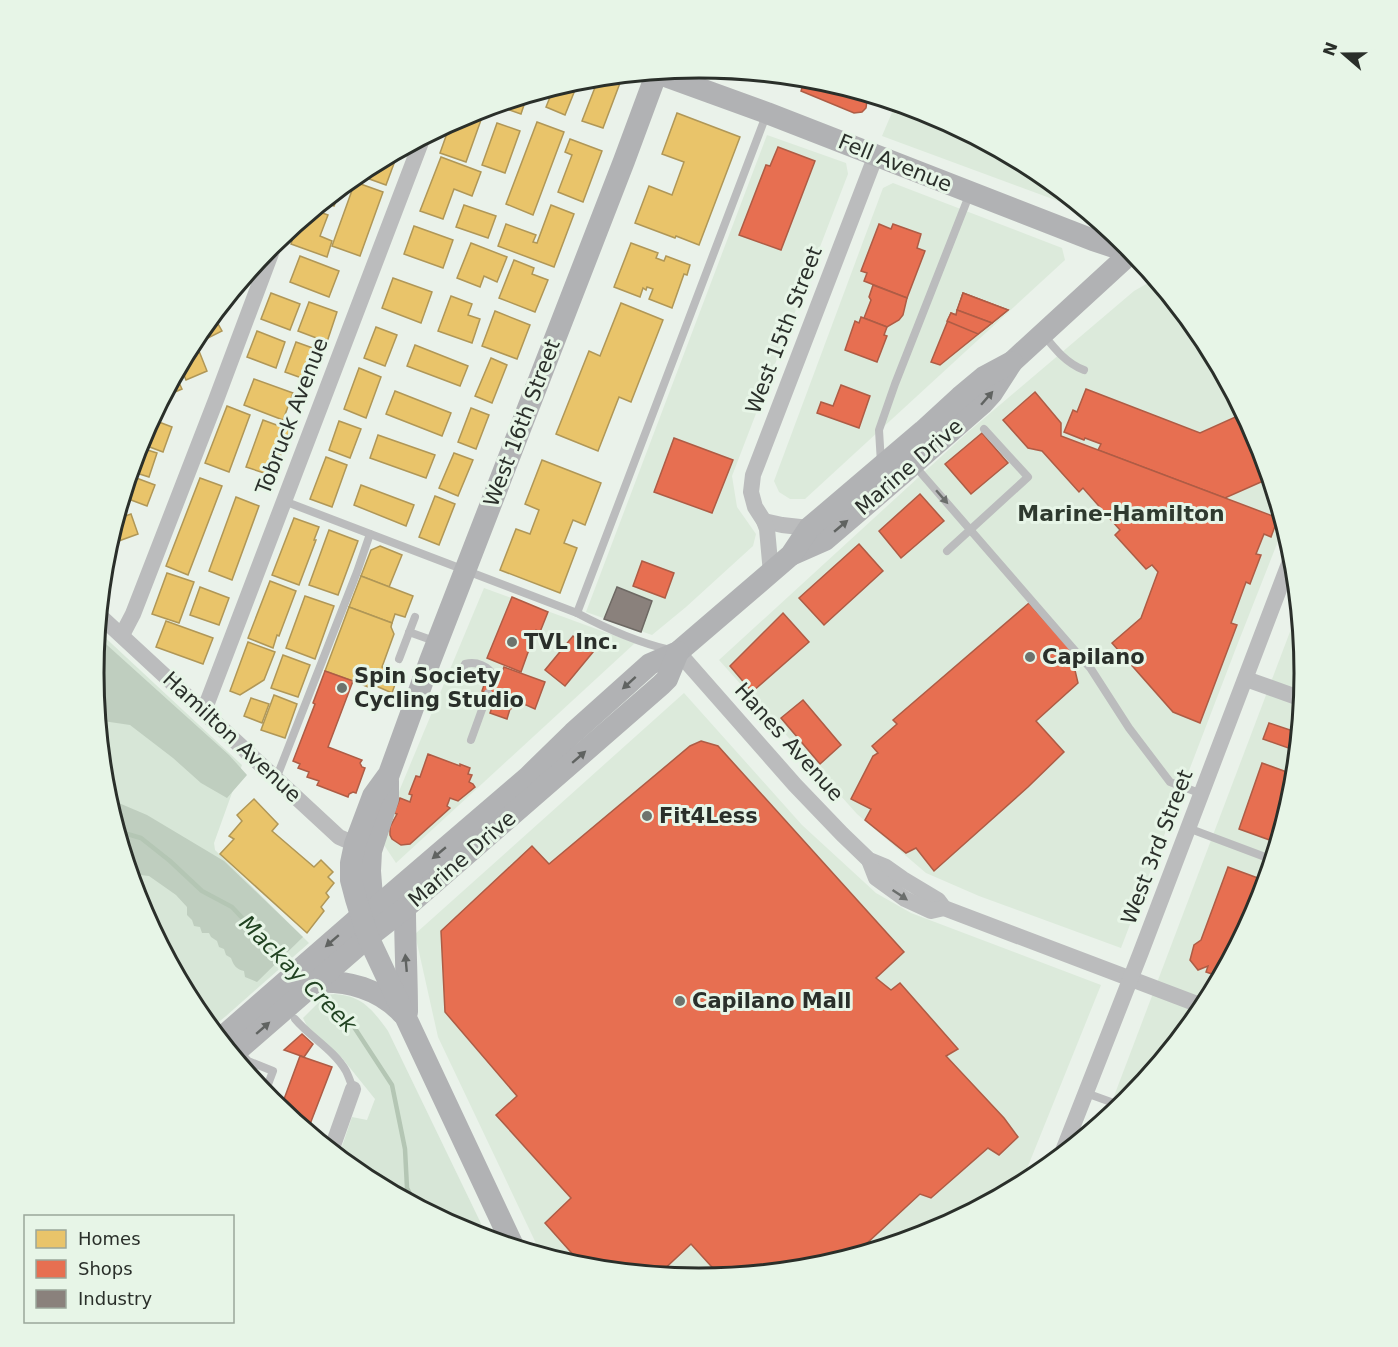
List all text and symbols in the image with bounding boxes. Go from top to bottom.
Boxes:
north arrow [1314,24,1374,84]
text: N [1319,39,1342,59]
street label: Fell Avenue [835,129,955,197]
street label: West 15th Street [741,243,827,417]
street label: Tobruck Avenue [251,334,333,499]
street label: West 16th Street [479,336,565,510]
one-way arrow [980,391,993,406]
street label: Marine Drive [850,414,968,520]
one-way arrow [935,489,948,504]
district label: Marine-Hamilton [1017,501,1225,526]
one-way arrow [833,520,849,533]
place label: TVL Inc. [524,630,618,654]
marker: TVL Inc. [505,635,519,649]
place label: Capilano [1042,645,1145,669]
marker: Capilano [1023,650,1037,664]
place label: Spin Society Cycling Studio [354,664,524,712]
street label: Hamilton Avenue [158,667,306,807]
one-way arrow [622,676,637,689]
street label: Hanes Avenue [730,678,848,806]
marker: Spin Society Cycling Studio [335,681,349,695]
one-way arrow [571,751,586,764]
street label: West 3rd Street [1116,766,1198,928]
place label: Fit4Less [659,804,758,828]
street label: Marine Drive [403,806,521,912]
marker: Fit4Less [640,809,654,823]
one-way arrow [431,846,447,859]
one-way arrow [891,890,908,901]
water label: Mackay Creek [234,910,363,1039]
one-way arrow [325,934,340,947]
one-way arrow [401,954,411,973]
place label: Capilano Mall [692,989,851,1013]
marker: Capilano Mall [673,994,687,1008]
one-way arrow [255,1022,270,1035]
legend [24,1215,234,1323]
text: Homes [78,1228,141,1249]
text: Shops [78,1258,133,1279]
text: Industry [78,1288,152,1309]

